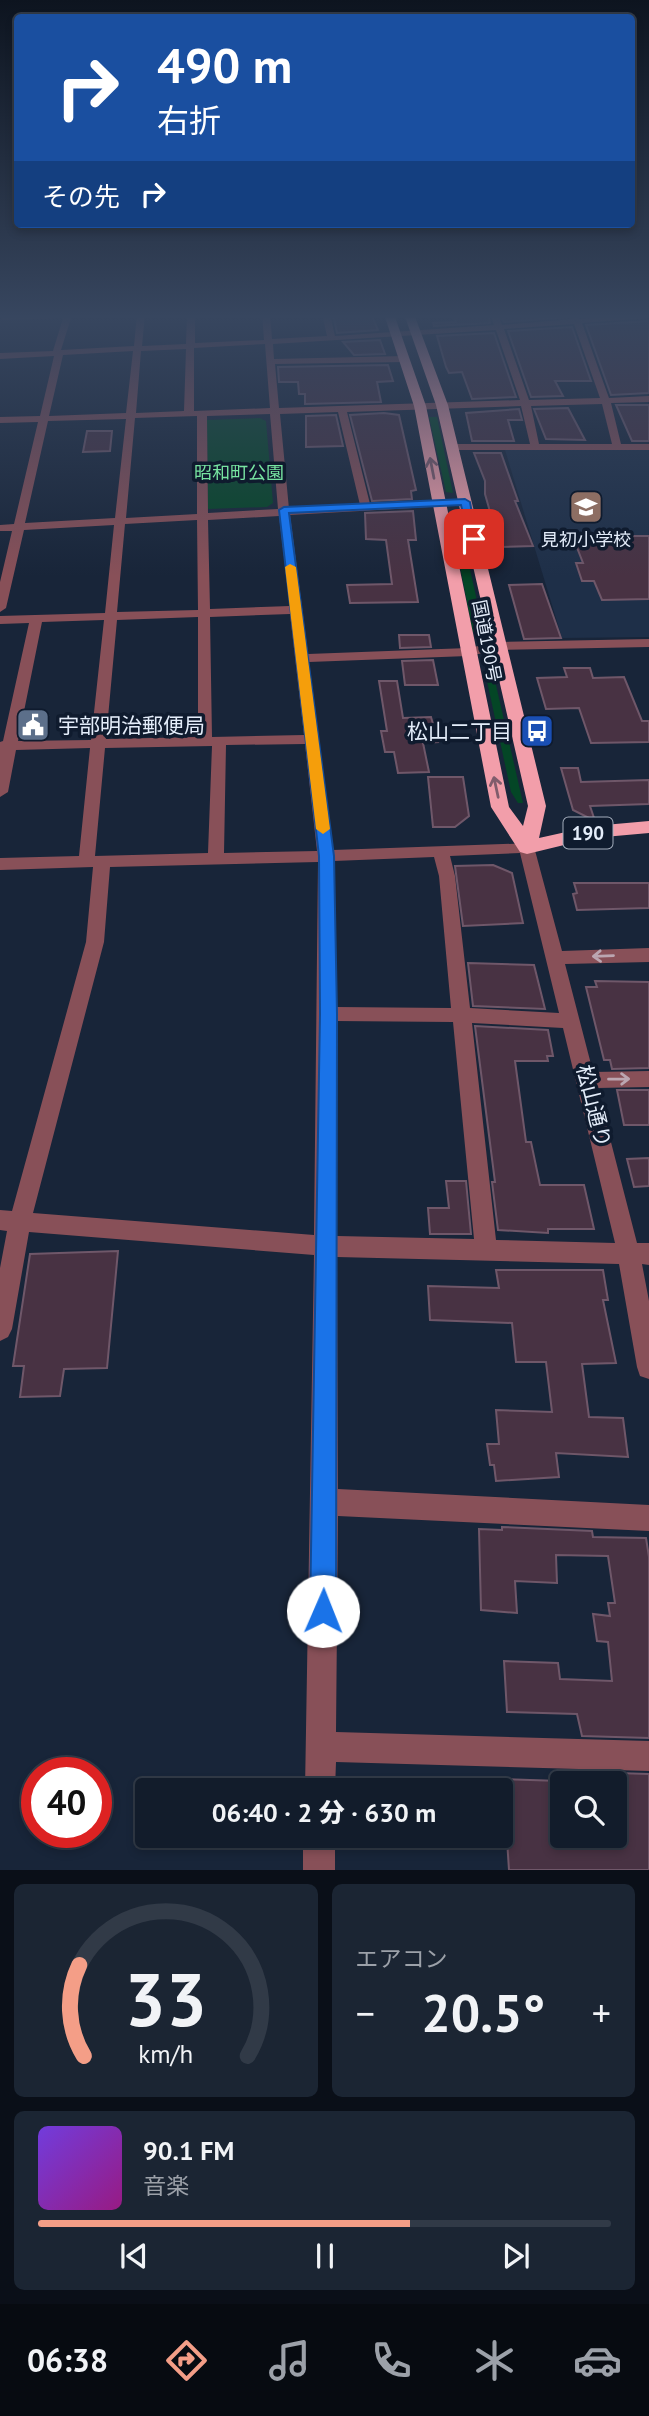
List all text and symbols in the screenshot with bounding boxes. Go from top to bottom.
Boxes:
text: 490 m [157,33,292,97]
icon: right [42,42,133,133]
text: 右折 [157,99,221,141]
icon: right [134,175,172,213]
text: その先 [42,180,120,213]
one-way arrow [425,457,439,480]
park label: 昭和町公園 [194,461,284,484]
school or university icon: 見初小学校 [567,488,605,526]
pin [444,509,504,569]
icon: arrive [455,520,493,558]
place label: 見初小学校 [541,528,631,551]
street label: 国道190号 [468,598,506,684]
public building icon: 宇部明治郵便局 [14,706,52,744]
place label: 宇部明治郵便局 [58,712,205,739]
bus stop icon: 松山二丁目 [518,712,556,750]
place label: 松山二丁目 [407,718,512,745]
one-way arrow [489,776,503,799]
road number: 190 [564,818,612,848]
one-way arrow [591,950,614,963]
street label: 松山通り [571,1062,617,1150]
one-way arrow [607,1072,630,1086]
position arrow [286,1574,360,1648]
speed limit sign: 40 [21,1757,112,1848]
map controls [550,1771,627,1848]
button: search [550,1771,627,1848]
text: 06:40 · 2 分 · 630 m [212,1796,436,1829]
text: エアコン [356,1944,448,1973]
text: 33 [124,1953,207,2047]
text: 20.5° [421,1979,545,2046]
text: − [356,1988,375,2037]
text: + [592,1988,611,2037]
text: km/h [138,2038,193,2070]
text: 90.1 FM [143,2134,234,2167]
text: 音楽 [143,2171,189,2200]
icon: previous [115,2237,153,2275]
icon: pause [306,2237,344,2275]
icon: next [497,2237,535,2275]
icon: directions [162,2336,211,2385]
icon: music [265,2336,314,2385]
icon: phone [367,2336,416,2385]
icon: climate [470,2336,519,2385]
icon: car [573,2336,622,2385]
text: 06:38 [27,2339,108,2381]

